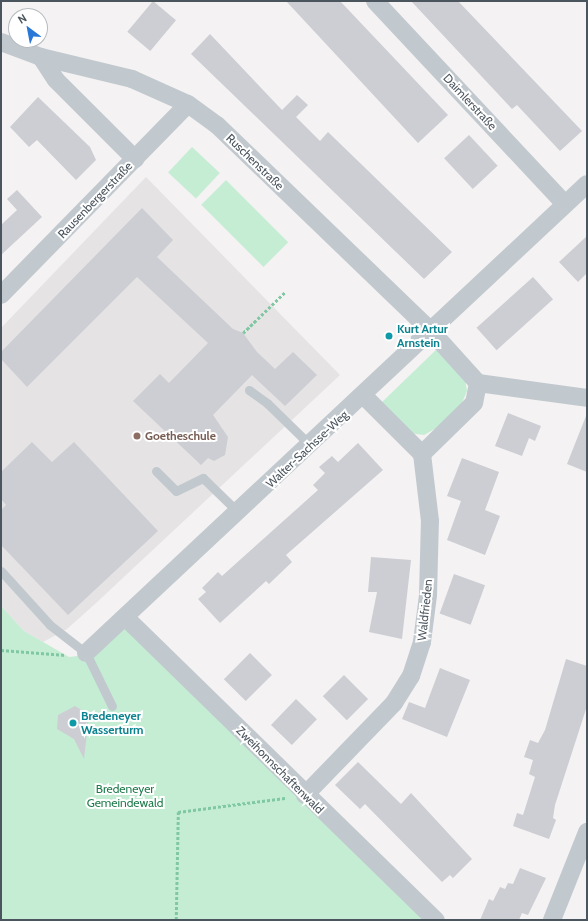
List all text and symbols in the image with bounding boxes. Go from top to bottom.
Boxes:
north arrow [8,8,48,48]
text: N [15,11,29,27]
street label: Daimlerstraße [440,71,500,133]
street label: Ruschenstraße [223,131,287,193]
street label: Rausenbergerstraße [55,159,135,241]
place label: Kurt Artur Arnstein [397,322,448,350]
marker: Kurt Artur Arnstein [384,331,394,341]
street label: Walter-Sachsse-Weg [263,407,351,491]
place label: Goetheschule [145,429,216,443]
marker: Goetheschule [132,431,142,441]
street label: Waldfrieden [415,578,435,642]
place label: Bredeneyer Wasserturm [81,709,144,737]
marker: Bredeneyer Wasserturm [68,718,78,728]
street label: Zweihonnschaftenwald [233,723,327,817]
park label: Bredeneyer Gemeindewald [87,782,163,810]

